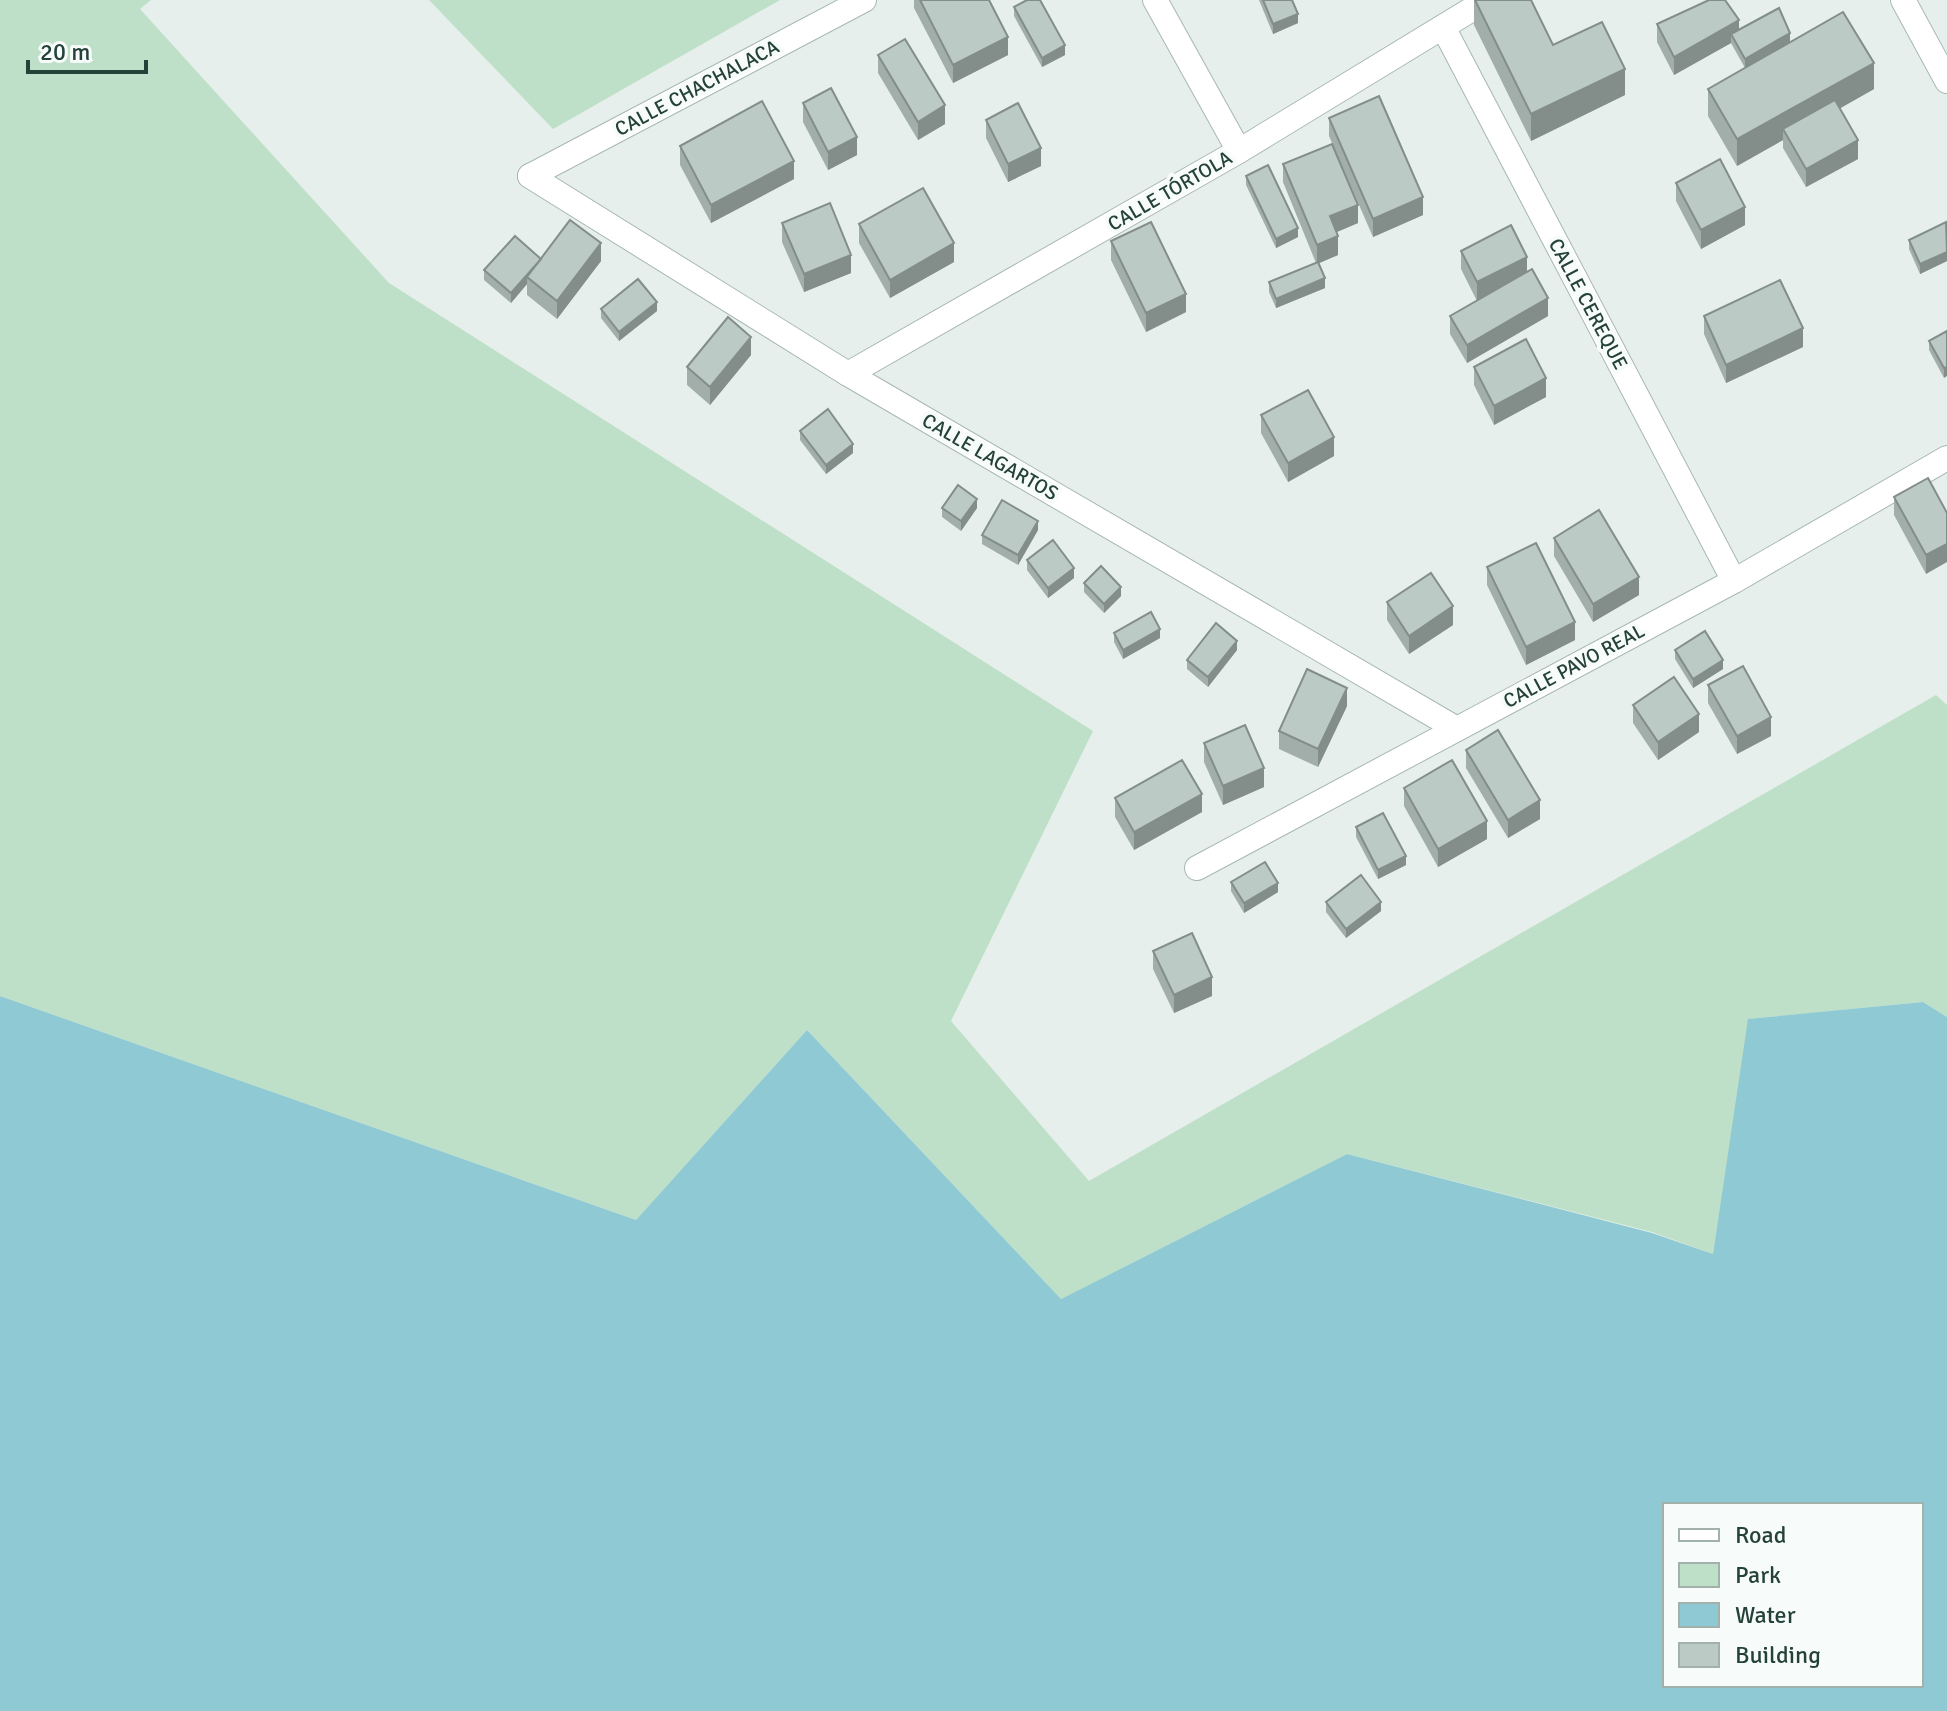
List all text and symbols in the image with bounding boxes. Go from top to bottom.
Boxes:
scale bar [28,24,146,74]
street label: CALLE CHACHALACA [611,34,783,142]
text: 20 m [40,37,90,67]
street label: CALLE TÓRTOLA [1103,145,1237,237]
street label: CALLE CEREQUE [1543,234,1633,374]
street label: CALLE LAGARTOS [917,408,1063,506]
street label: CALLE PAVO REAL [1499,618,1649,714]
legend [1663,1503,1923,1687]
text: Road [1735,1520,1786,1550]
text: Park [1735,1560,1781,1590]
text: Water [1735,1600,1796,1630]
text: Building [1735,1640,1821,1670]

